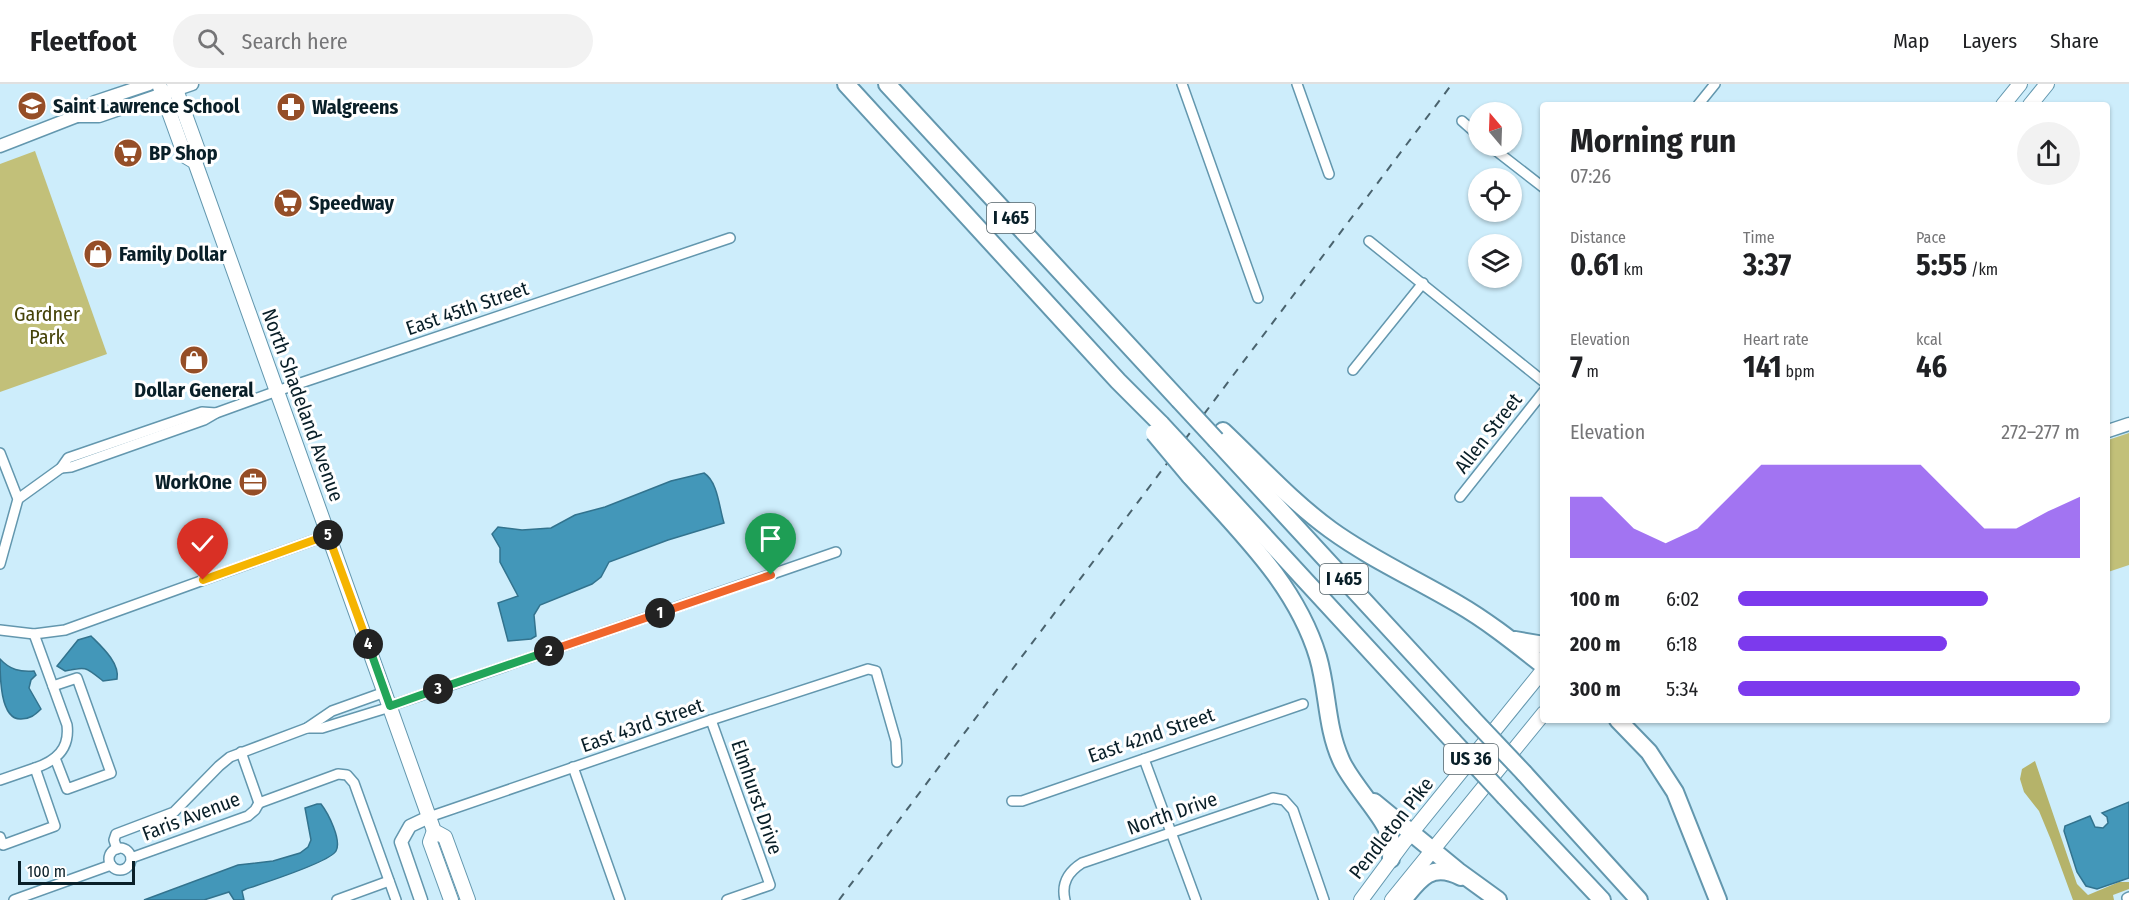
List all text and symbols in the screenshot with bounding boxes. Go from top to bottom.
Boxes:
search box [173,14,593,68]
text: Fleetfoot [30,25,137,58]
icon: search [194,25,227,58]
text: Search here [242,28,348,55]
text: Map [1893,28,1929,54]
text: Layers [1962,28,2017,54]
text: Share [2050,28,2099,54]
school or university icon: Saint Lawrence School [16,90,48,122]
pharmacy icon: Walgreens [275,91,307,123]
place label: Saint Lawrence School [53,94,240,118]
place label: Walgreens [312,95,398,119]
north arrow [1468,102,1522,156]
map controls [1468,102,1522,288]
text: Morning run [1570,121,1736,161]
button: share [2017,122,2080,185]
supermarket icon: BP Shop [112,137,144,169]
place label: BP Shop [149,141,218,165]
text: 07:26 [1570,164,1611,188]
button: locate [1468,168,1522,222]
supermarket icon: Speedway [272,187,304,219]
place label: Speedway [309,191,394,215]
road number: I 465 [987,203,1035,233]
text: Distance [1570,228,1626,247]
text: Time [1743,228,1775,247]
text: Pace [1916,228,1946,247]
button: layers [1468,234,1522,288]
shop icon: Family Dollar [82,238,114,270]
place label: Family Dollar [119,242,227,266]
text: 0.61 [1570,247,1620,283]
text: 3:37 [1743,247,1791,283]
text: 5:55 [1916,247,1967,283]
text: km [1620,260,1643,279]
text: /km [1967,260,1998,279]
street label: East 45th Street [403,276,532,340]
park label: Gardner Park [14,302,80,349]
street label: North Shadeland Avenue [257,305,349,505]
text: Elevation [1570,330,1630,349]
text: Heart rate [1743,330,1809,349]
text: kcal [1916,330,1942,349]
shop icon: Dollar General [178,344,210,376]
text: 7 [1570,349,1583,385]
text: 141 [1743,349,1782,385]
text: 46 [1916,349,1947,385]
text: m [1583,362,1599,381]
text: bpm [1782,362,1815,381]
place label: Dollar General [134,378,254,402]
street label: Allen Street [1449,388,1527,478]
text: Elevation [1570,420,1645,444]
text: 272–277 m [2001,420,2080,444]
office icon: WorkOne [237,466,269,498]
place label: WorkOne [155,470,232,494]
pin [745,513,796,575]
pin [177,518,228,580]
pin: 5 [313,520,343,550]
icon: arrive [754,522,787,555]
text: 5 [324,525,332,544]
icon: check [186,527,219,560]
road number: I 465 [1320,564,1368,594]
text: 100 m [1570,587,1620,611]
text: 6:02 [1666,587,1699,611]
pin: 1 [645,598,675,628]
text: 1 [657,603,663,622]
pin: 4 [353,629,383,659]
text: 200 m [1570,632,1621,656]
text: 6:18 [1666,632,1697,656]
text: 4 [364,634,372,653]
pin: 2 [534,636,564,666]
text: 2 [545,641,553,660]
pin: 3 [423,674,453,704]
text: 300 m [1570,677,1621,701]
text: 5:34 [1666,677,1698,701]
text: 3 [434,679,442,698]
street label: East 43rd Street [578,693,707,757]
street label: East 42nd Street [1085,702,1218,768]
street label: Elmhurst Drive [726,736,788,858]
road number: US 36 [1444,744,1498,774]
street label: Pendleton Pike [1344,772,1438,884]
street label: Faris Avenue [139,786,243,846]
street label: North Drive [1124,786,1220,840]
scale bar [18,858,135,886]
text: 100 m [27,862,66,881]

